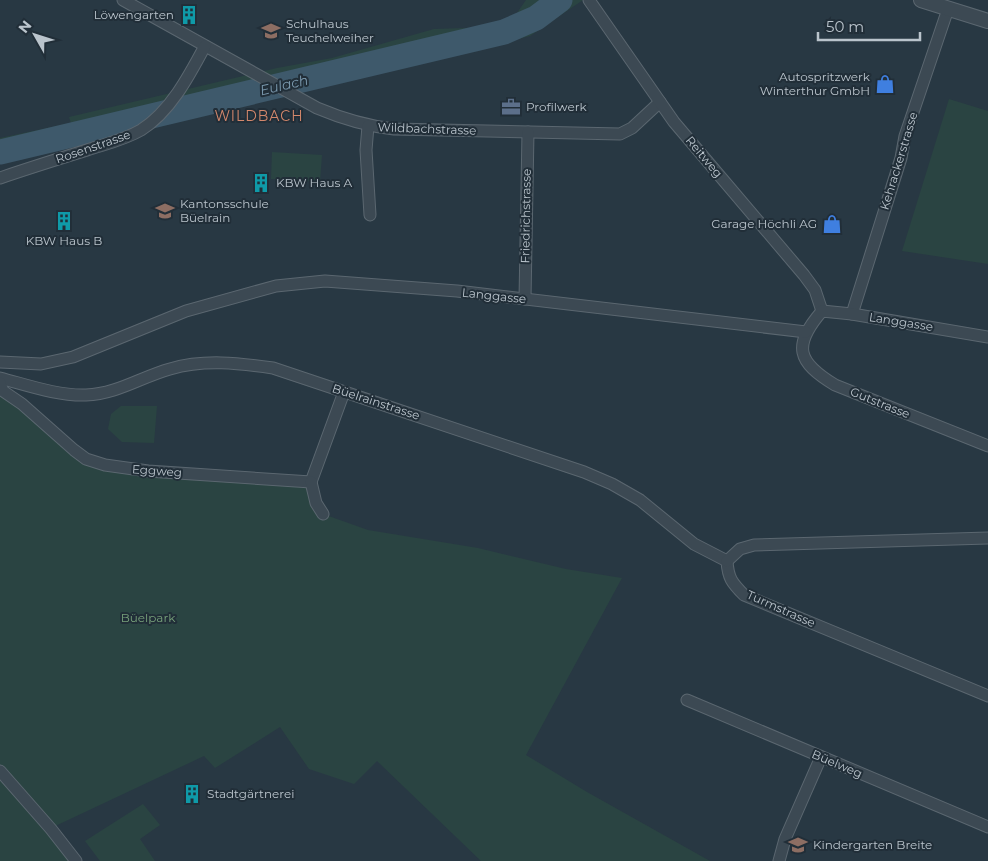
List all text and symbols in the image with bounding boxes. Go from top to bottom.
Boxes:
building icon: Löwengarten [178,4,200,26]
place label: Löwengarten [94,7,174,22]
north arrow [10,10,60,60]
scale bar [818,10,920,42]
place label: Schulhaus Teuchelweiher [286,16,374,45]
text: N [14,17,35,37]
text: 50 m [826,17,864,36]
school or university icon: Schulhaus Teuchelweiher [260,20,282,42]
place label: Autospritzwerk Winterthur GmbH [760,69,871,98]
water label: Eulach [258,71,310,99]
shop icon: Autospritzwerk Winterthur GmbH [874,73,896,95]
office icon: Profilwerk [500,96,522,118]
place label: Profilwerk [526,99,587,114]
district label: WILDBACH [214,107,304,125]
street label: Kehrackerstrasse [876,110,921,212]
street label: Wildbachstrasse [377,119,477,138]
street label: Rosenstrasse [53,127,132,166]
street label: Reitweg [683,133,726,181]
street label: Friedrichstrasse [517,169,534,263]
building icon: KBW Haus A [250,172,272,194]
place label: KBW Haus A [276,175,353,190]
place label: Kantonsschule Büelrain [180,196,269,225]
school or university icon: Kantonsschule Büelrain [154,200,176,222]
building icon: KBW Haus B [53,210,75,232]
shop icon: Garage Höchli AG [821,213,843,235]
place label: Garage Höchli AG [711,216,817,231]
place label: KBW Haus B [26,233,102,248]
street label: Langgasse [461,285,527,306]
street label: Langgasse [868,309,934,334]
street label: Büelrainstrasse [330,380,422,423]
street label: Gutstrasse [848,384,912,421]
street label: Eggweg [131,461,183,480]
street label: Turmstrasse [745,587,818,630]
park label: Büelpark [121,610,176,625]
street label: Büelweg [810,746,865,781]
building icon: Stadtgärtnerei [181,783,203,805]
place label: Stadtgärtnerei [207,786,294,801]
school or university icon: Kindergarten Breite [787,834,809,856]
place label: Kindergarten Breite [813,837,932,852]

